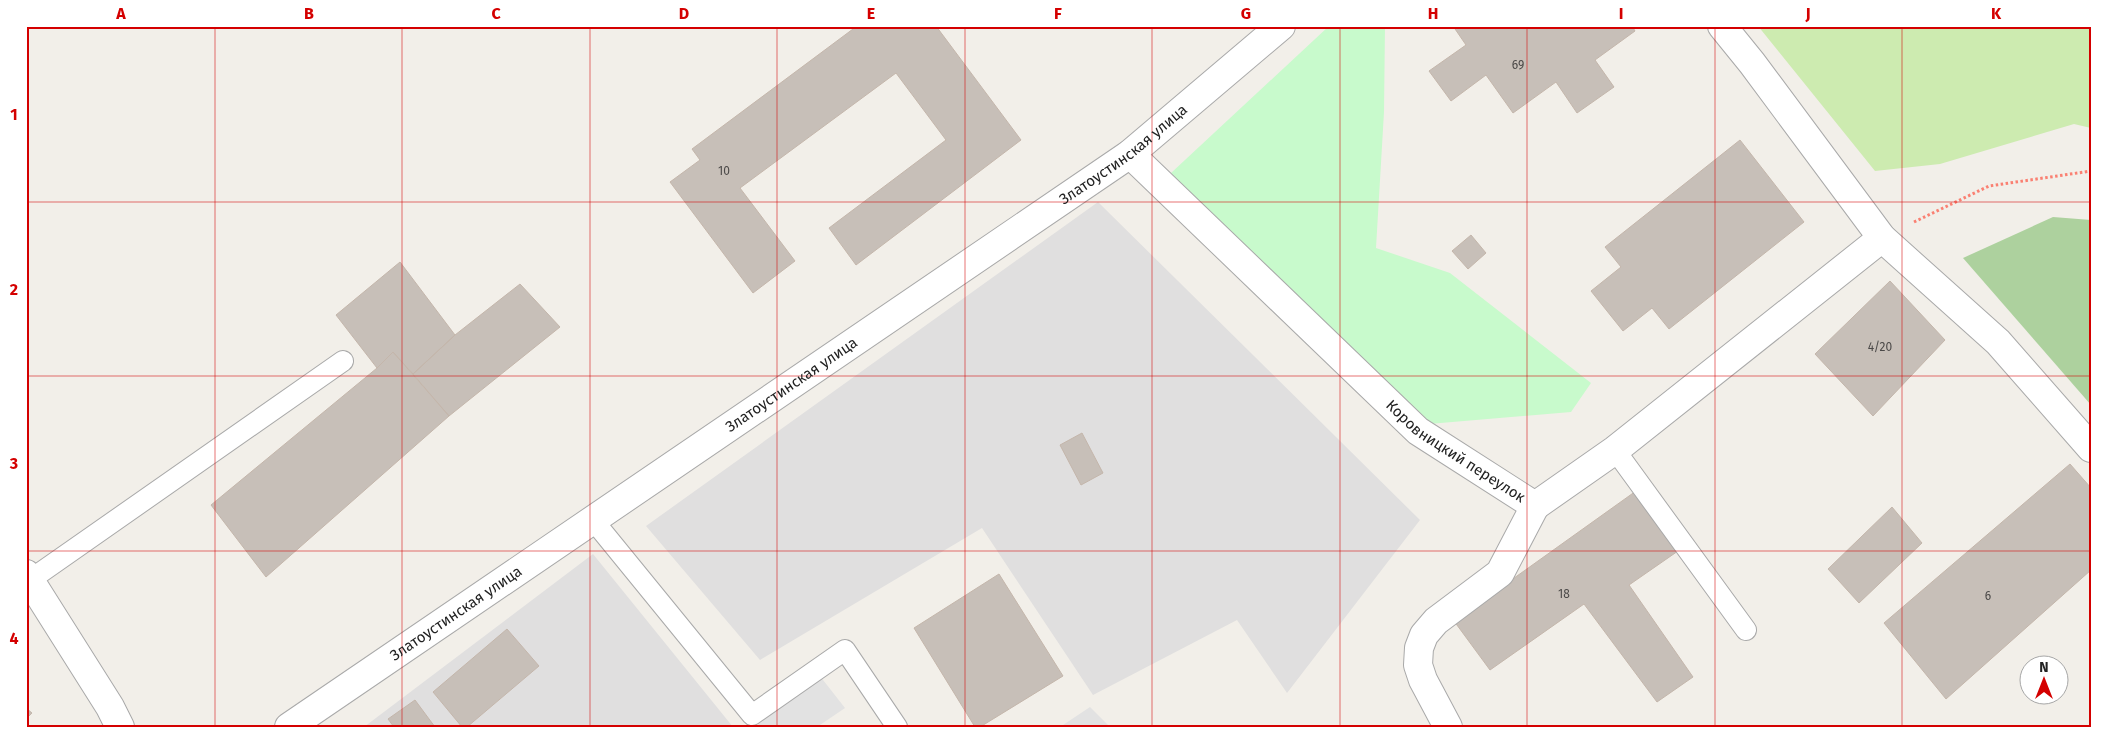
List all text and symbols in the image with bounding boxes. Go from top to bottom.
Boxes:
text: A [115,4,126,23]
text: B [304,4,314,23]
text: C [491,4,501,23]
text: D [679,4,689,23]
text: E [867,4,875,23]
text: F [1054,4,1062,23]
text: G [1241,4,1251,23]
text: H [1428,4,1438,23]
text: I [1619,4,1623,23]
text: J [1804,4,1811,23]
text: K [1991,4,2002,23]
house number: 69 [1512,58,1524,72]
street label: Златоустинская улица [1056,100,1191,208]
text: 1 [10,105,18,124]
house number: 10 [718,164,730,178]
text: 2 [10,280,18,299]
street label: Златоустинская улица [722,333,861,436]
house number: 4/20 [1868,340,1893,354]
street label: Коровницкий переулок [1382,396,1529,507]
text: 3 [9,454,18,473]
street label: Златоустинская улица [387,562,525,665]
house number: 18 [1558,587,1570,601]
house number: 6 [1985,589,1991,603]
text: 4 [9,629,19,648]
north arrow [2020,656,2070,706]
text: N [2039,659,2049,676]

